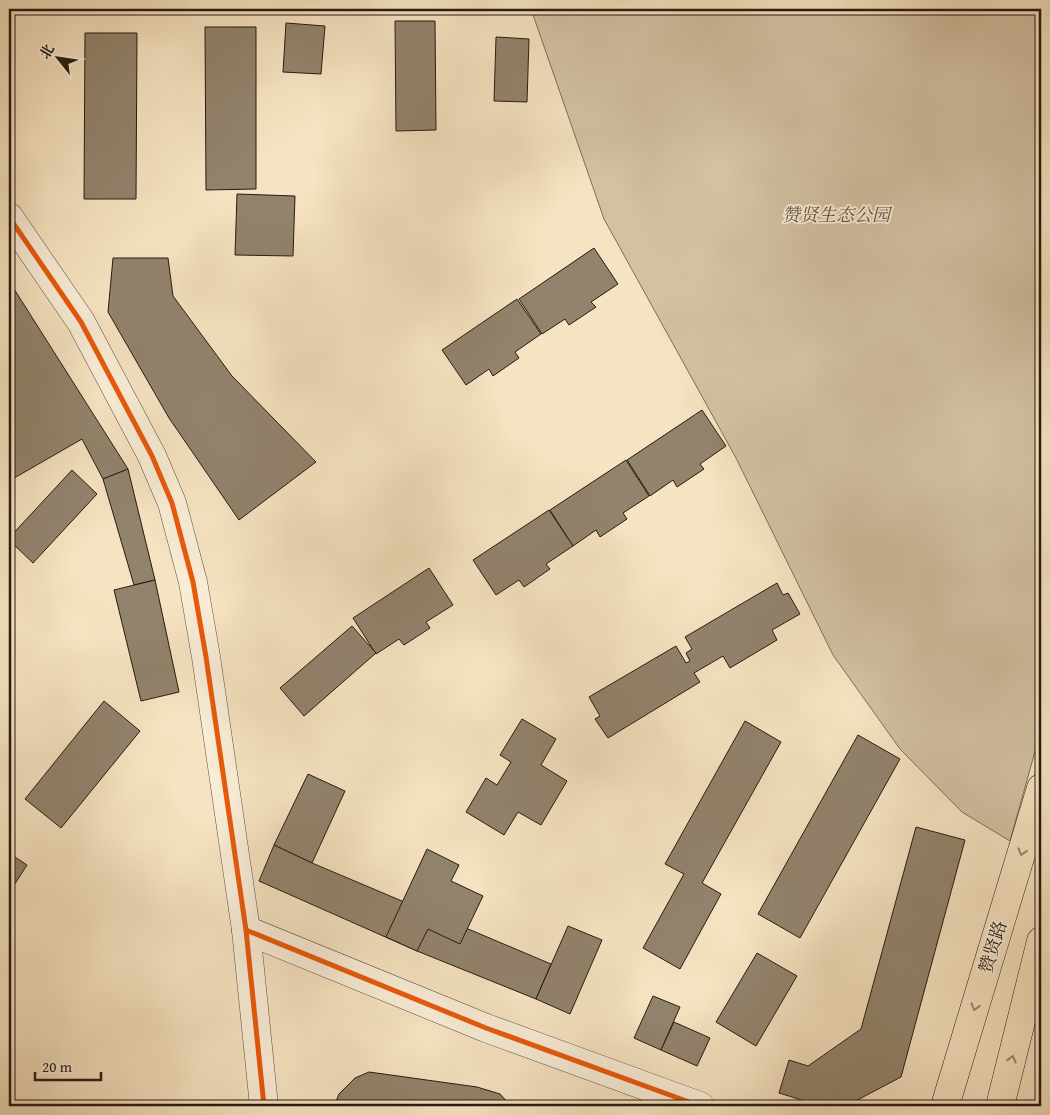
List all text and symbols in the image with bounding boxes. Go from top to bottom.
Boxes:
north arrow [32,32,82,82]
text: 北 [35,40,59,63]
park label: 赞贤生态公园 [782,201,893,228]
one-way arrow [1018,847,1028,855]
street label: 赞贤路 [972,917,1013,977]
one-way arrow [971,1003,981,1011]
scale bar [35,1050,101,1082]
one-way arrow [1006,1055,1016,1063]
text: 20 m [42,1056,73,1077]

